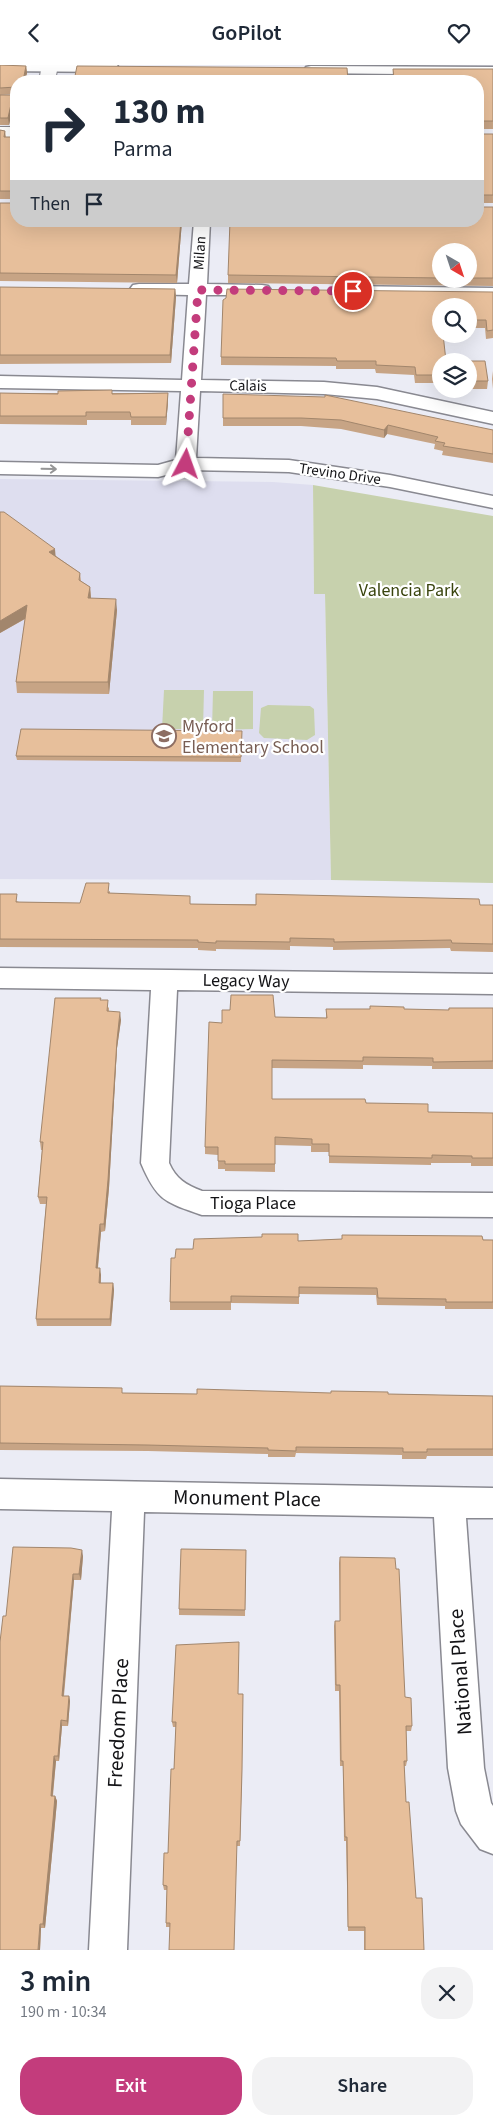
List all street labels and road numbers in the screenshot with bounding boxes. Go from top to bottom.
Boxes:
street label: Milan [188,235,212,271]
street label: Calais [229,375,267,397]
street label: Trevino Drive [298,458,382,490]
street label: Legacy Way [202,968,290,994]
street label: Tioga Place [210,1191,296,1216]
street label: Monument Place [173,1482,321,1514]
street label: National Place [441,1608,479,1736]
street label: Freedom Place [100,1657,136,1789]

